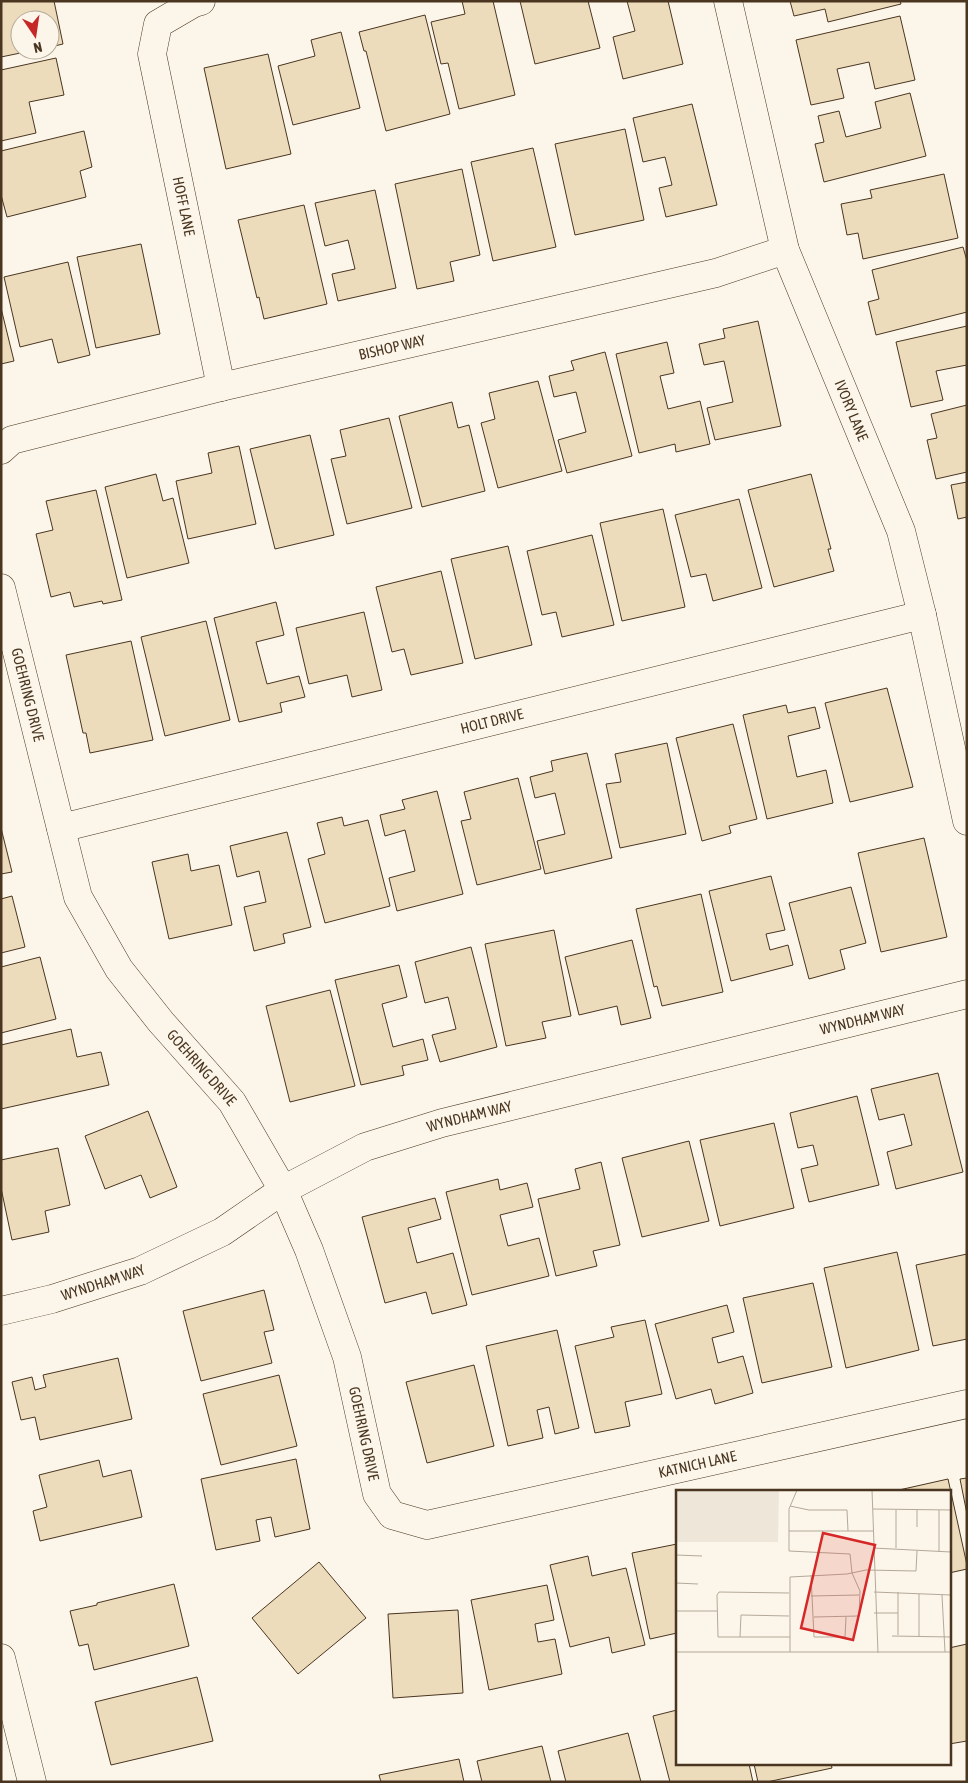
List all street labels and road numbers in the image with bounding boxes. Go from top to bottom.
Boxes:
street label: HOFF LANE [170,175,199,238]
street label: BISHOP WAY [357,331,427,363]
street label: IVORY LANE [832,377,872,444]
street label: GOEHRING DRIVE [8,646,48,744]
street label: HOLT DRIVE [459,705,526,737]
street label: WYNDHAM WAY [818,1000,907,1038]
street label: GOEHRING DRIVE [164,1026,240,1109]
street label: WYNDHAM WAY [425,1097,514,1135]
street label: WYNDHAM WAY [59,1261,148,1304]
street label: GOEHRING DRIVE [346,1385,383,1483]
street label: KATNICH LANE [657,1447,738,1481]

